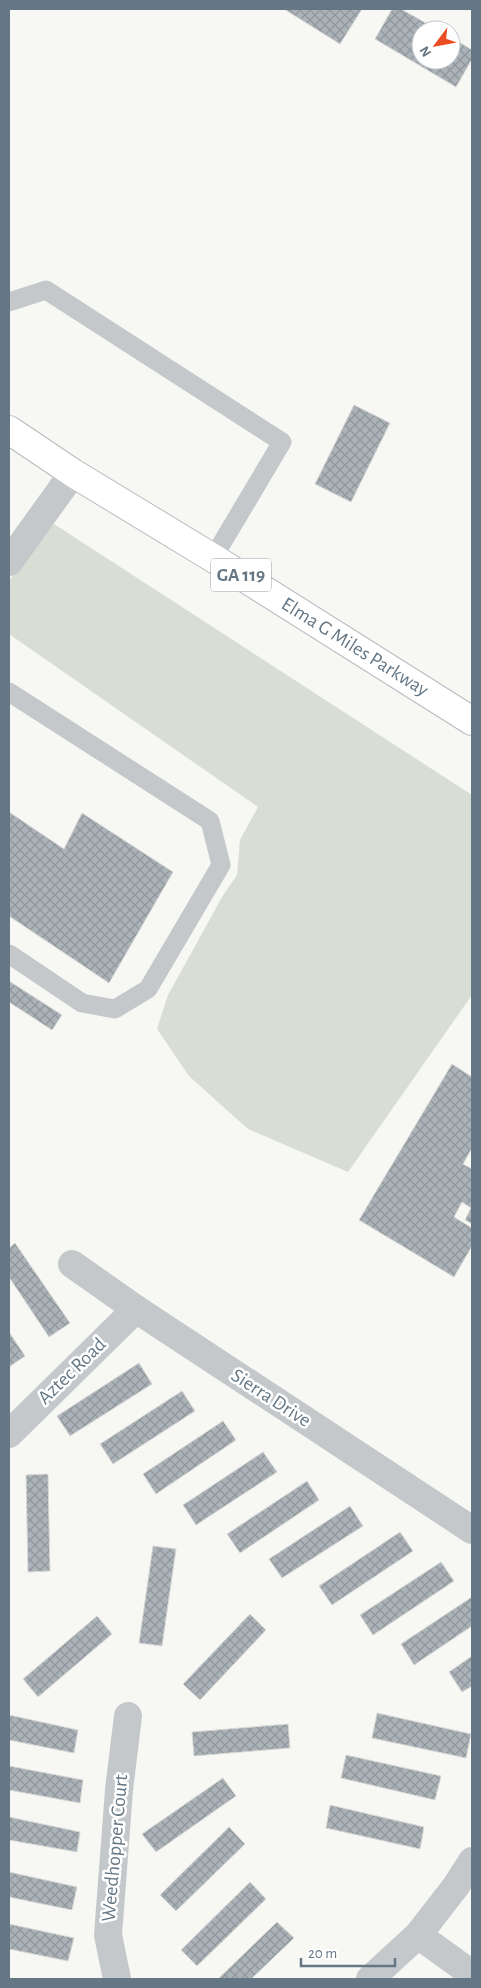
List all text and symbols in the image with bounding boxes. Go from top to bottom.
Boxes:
north arrow [411,20,461,70]
text: N [417,44,434,59]
road number: GA 119 [211,558,271,592]
street label: Elma G Miles Parkway [278,594,432,701]
street label: Aztec Road [34,1334,110,1408]
street label: Sierra Drive [228,1365,314,1431]
street label: Weedhopper Court [99,1773,131,1923]
scale bar [301,1936,395,1968]
text: 20 m [308,1946,337,1961]

